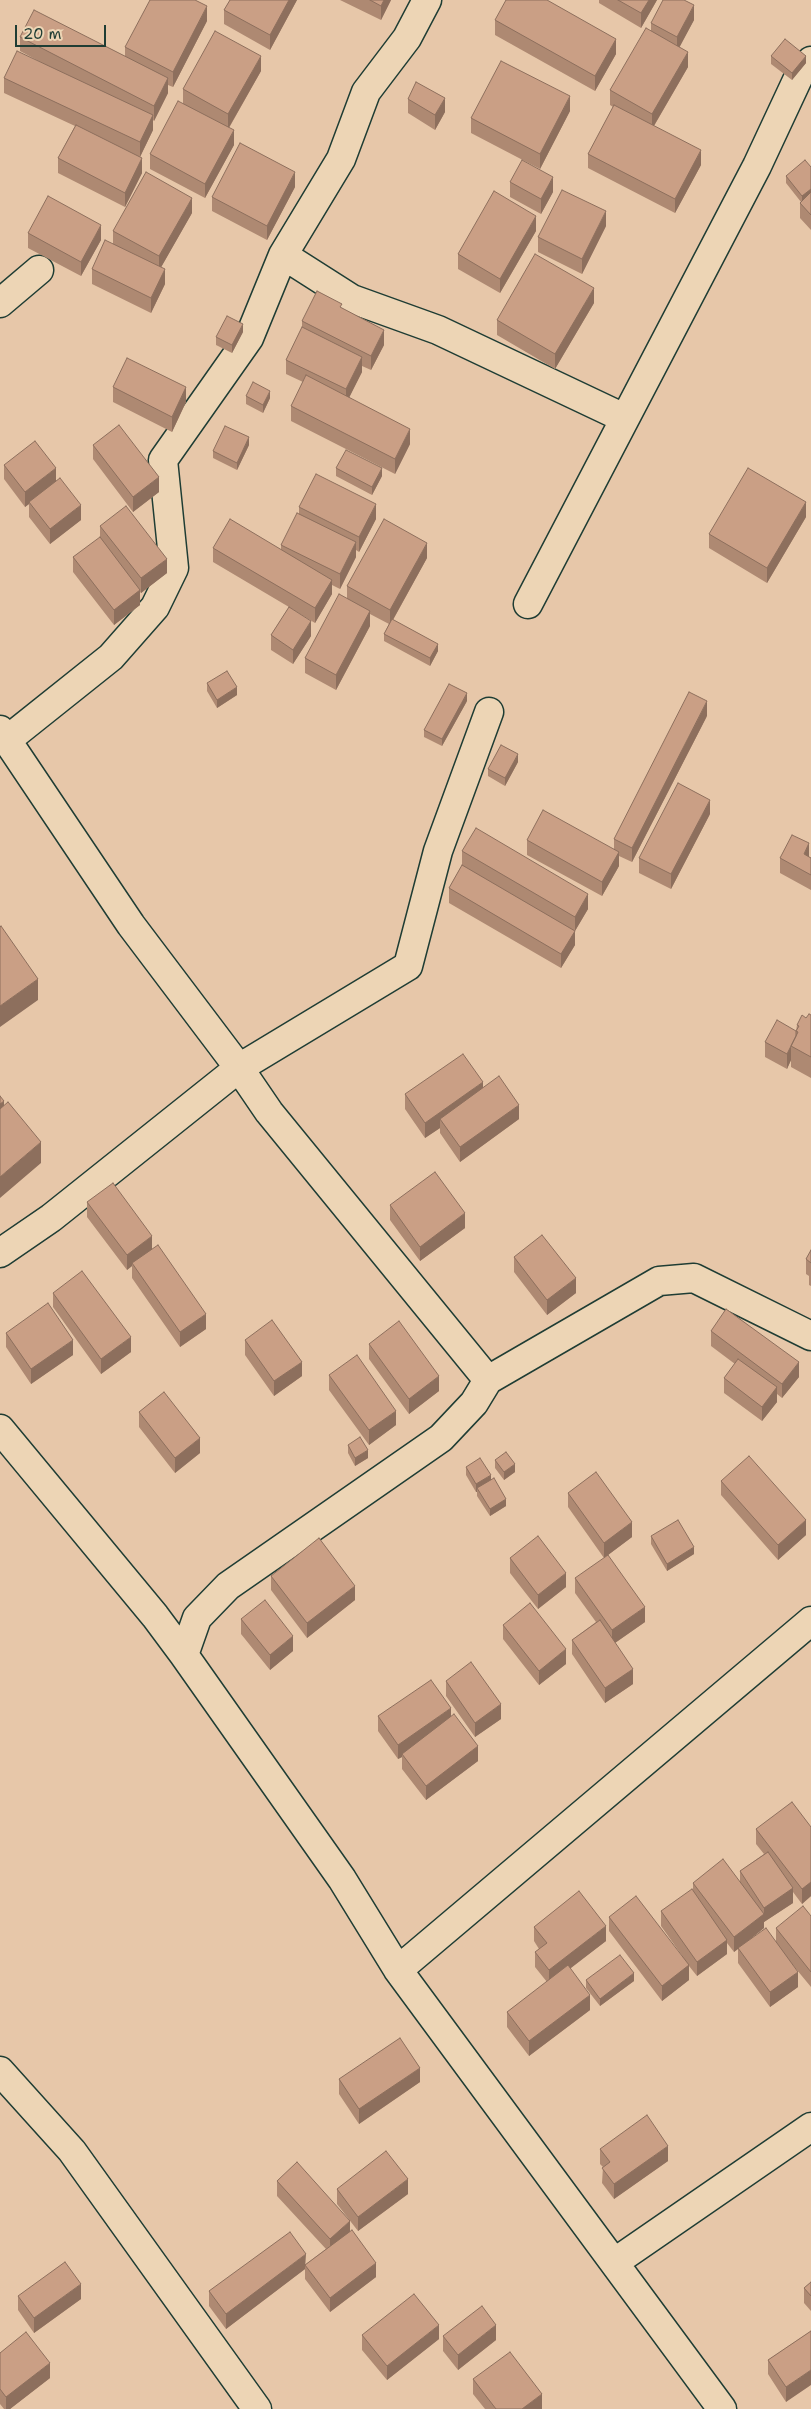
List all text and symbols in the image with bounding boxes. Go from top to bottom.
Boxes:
scale bar [18,15,109,47]
text: 20 m [23,24,62,44]

